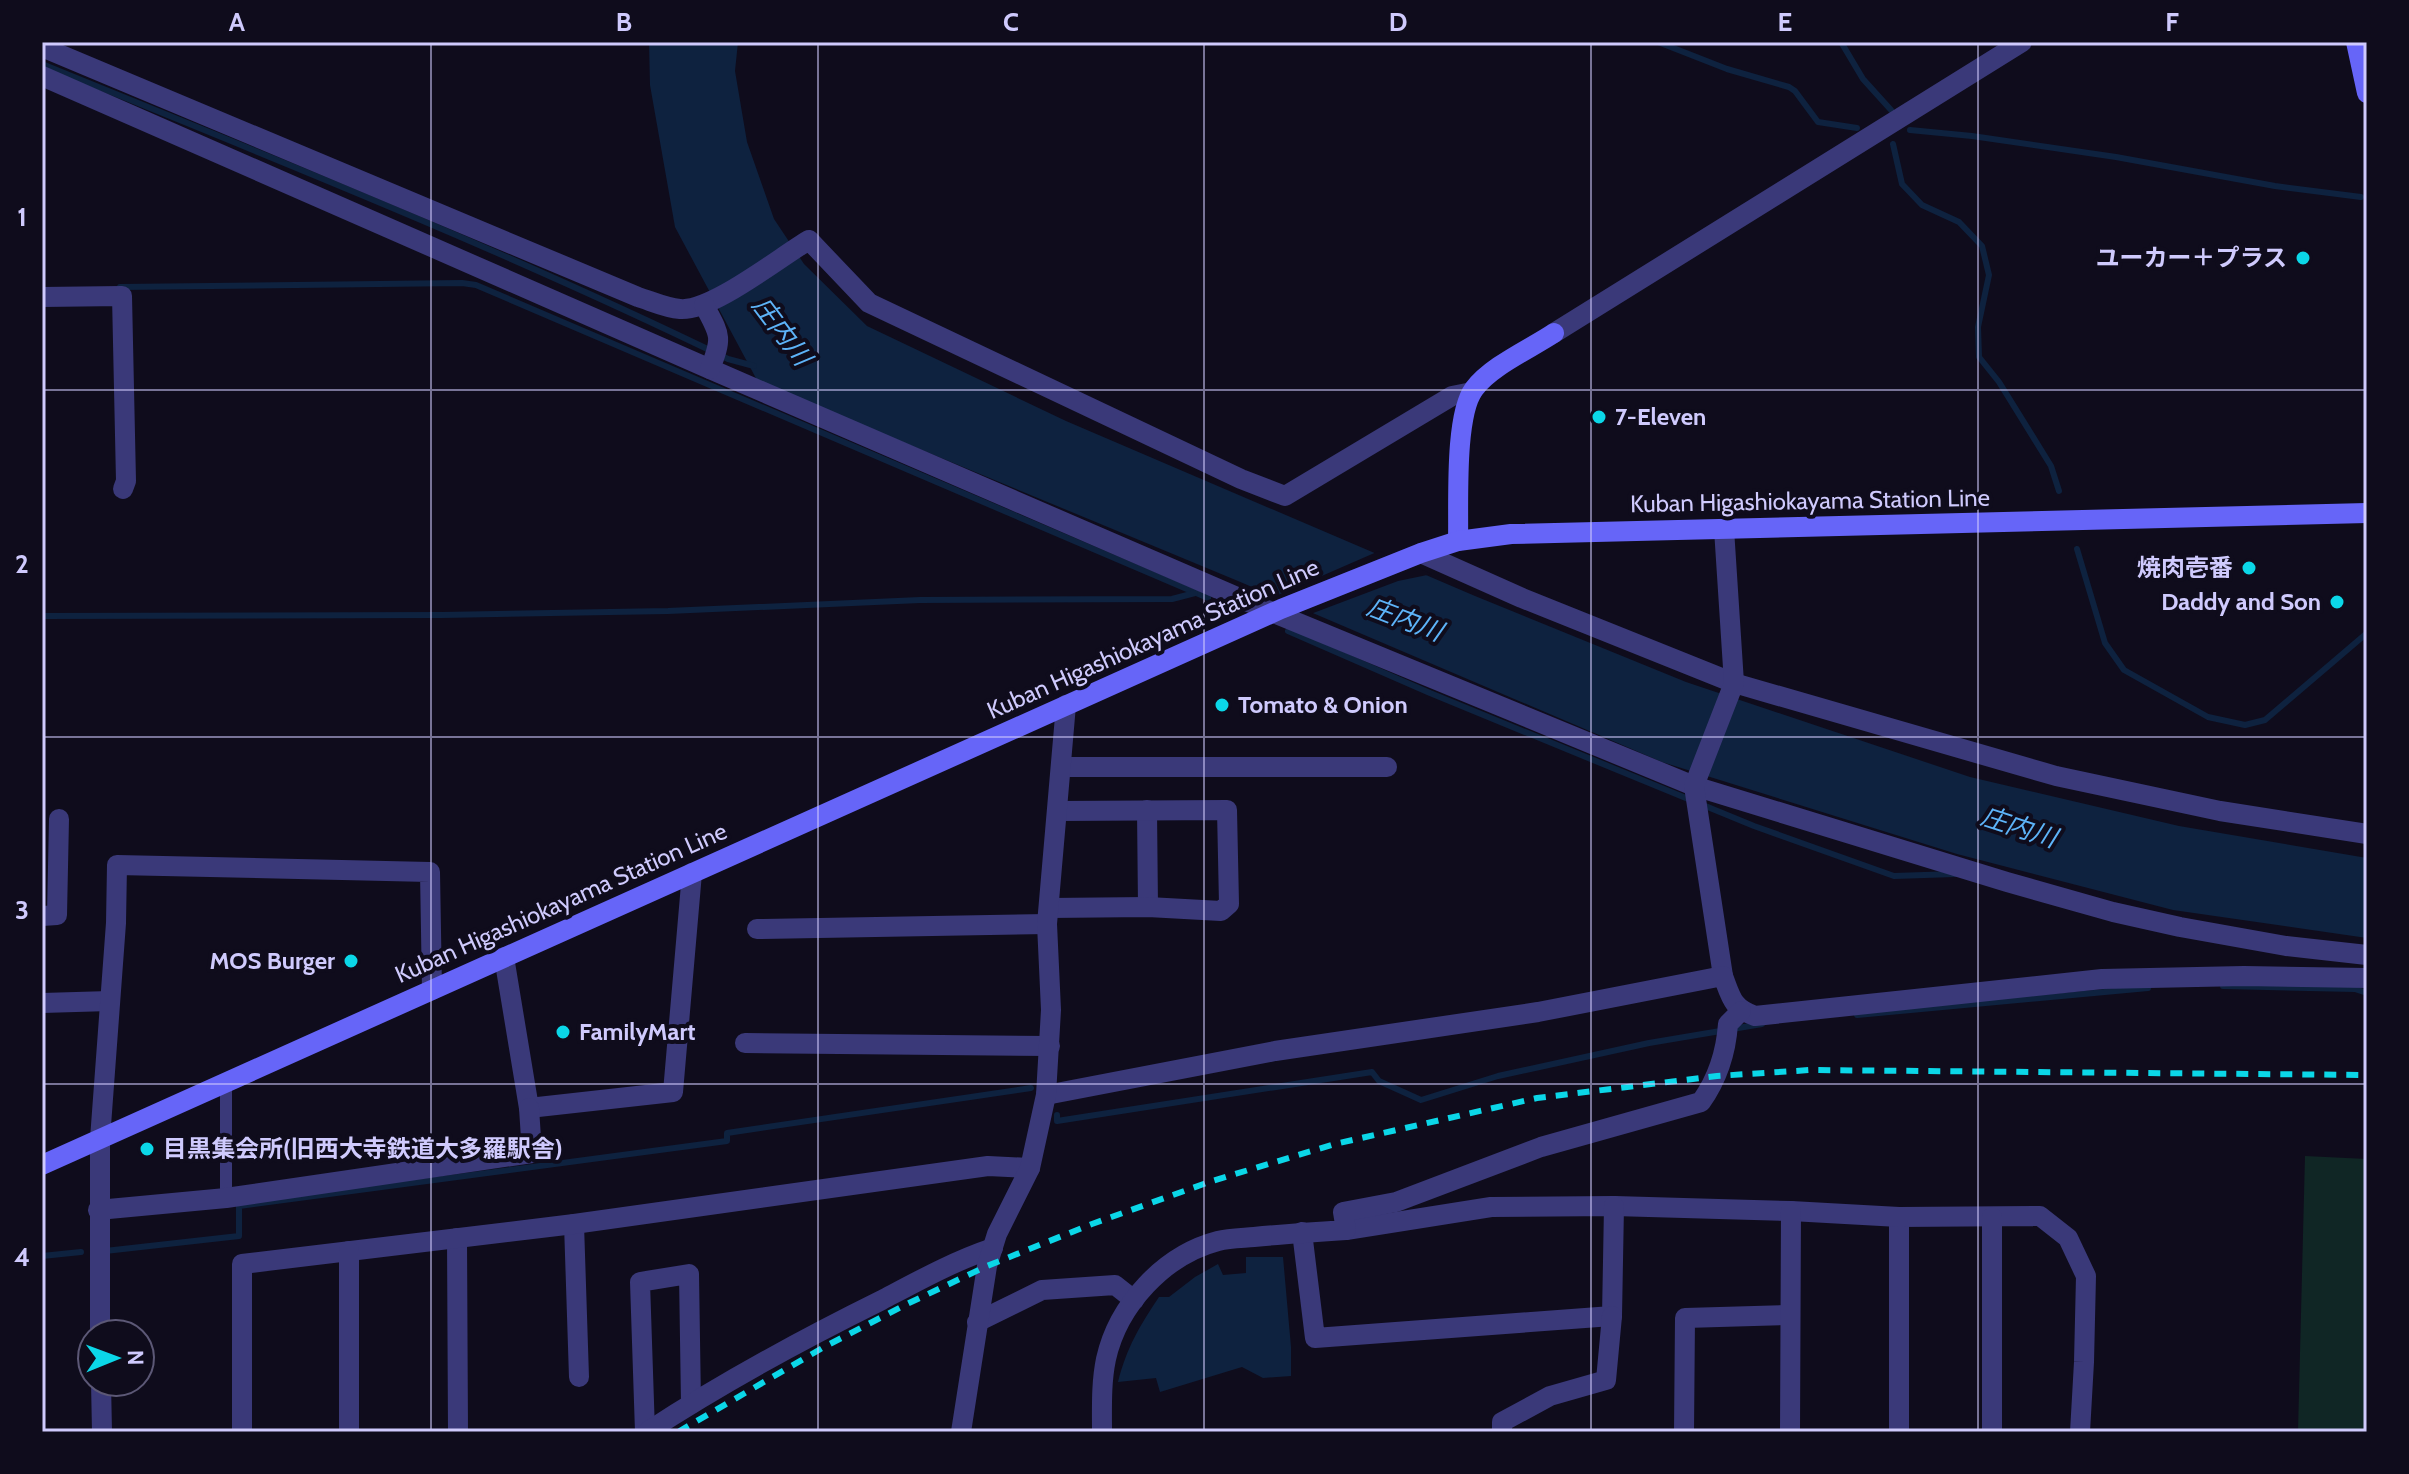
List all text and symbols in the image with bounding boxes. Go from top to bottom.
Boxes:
text: A [229,6,246,38]
text: B [616,6,632,38]
text: C [1003,6,1019,38]
text: D [1389,6,1407,38]
text: E [1778,6,1792,38]
text: F [2165,6,2179,38]
text: 1 [17,201,27,233]
place label: ユーカー＋プラス [2095,243,2287,272]
marker: ユーカー＋プラス [2294,249,2312,267]
water label: 庄内川 [746,290,820,374]
place label: 7-Eleven [1615,402,1706,431]
marker: 7-Eleven [1590,408,1608,426]
street label: Kuban Higashiokayama Station Line [1630,483,1990,518]
text: 2 [15,548,29,580]
street label: Kuban Higashiokayama Station Line [982,552,1323,725]
place label: 焼肉壱番 [2137,553,2233,582]
marker: 焼肉壱番 [2240,559,2258,577]
place label: Daddy and Son [2161,587,2321,616]
water label: 庄内川 [1363,590,1450,649]
marker: Daddy and Son [2328,593,2346,611]
place label: Tomato & Onion [1238,690,1408,719]
marker: Tomato & Onion [1213,696,1231,714]
water label: 庄内川 [1977,800,2064,855]
street label: Kuban Higashiokayama Station Line [390,816,731,989]
text: 3 [15,894,29,926]
place label: MOS Burger [209,946,335,975]
marker: MOS Burger [342,952,360,970]
place label: FamilyMart [579,1017,696,1046]
marker: FamilyMart [554,1023,572,1041]
place label: 目黒集会所(旧西大寺鉄道大多羅駅舎) [163,1134,563,1163]
marker: 目黒集会所(旧西大寺鉄道大多羅駅舎) [138,1140,156,1158]
text: 4 [14,1241,30,1273]
north arrow [76,1318,156,1398]
text: N [122,1350,149,1366]

